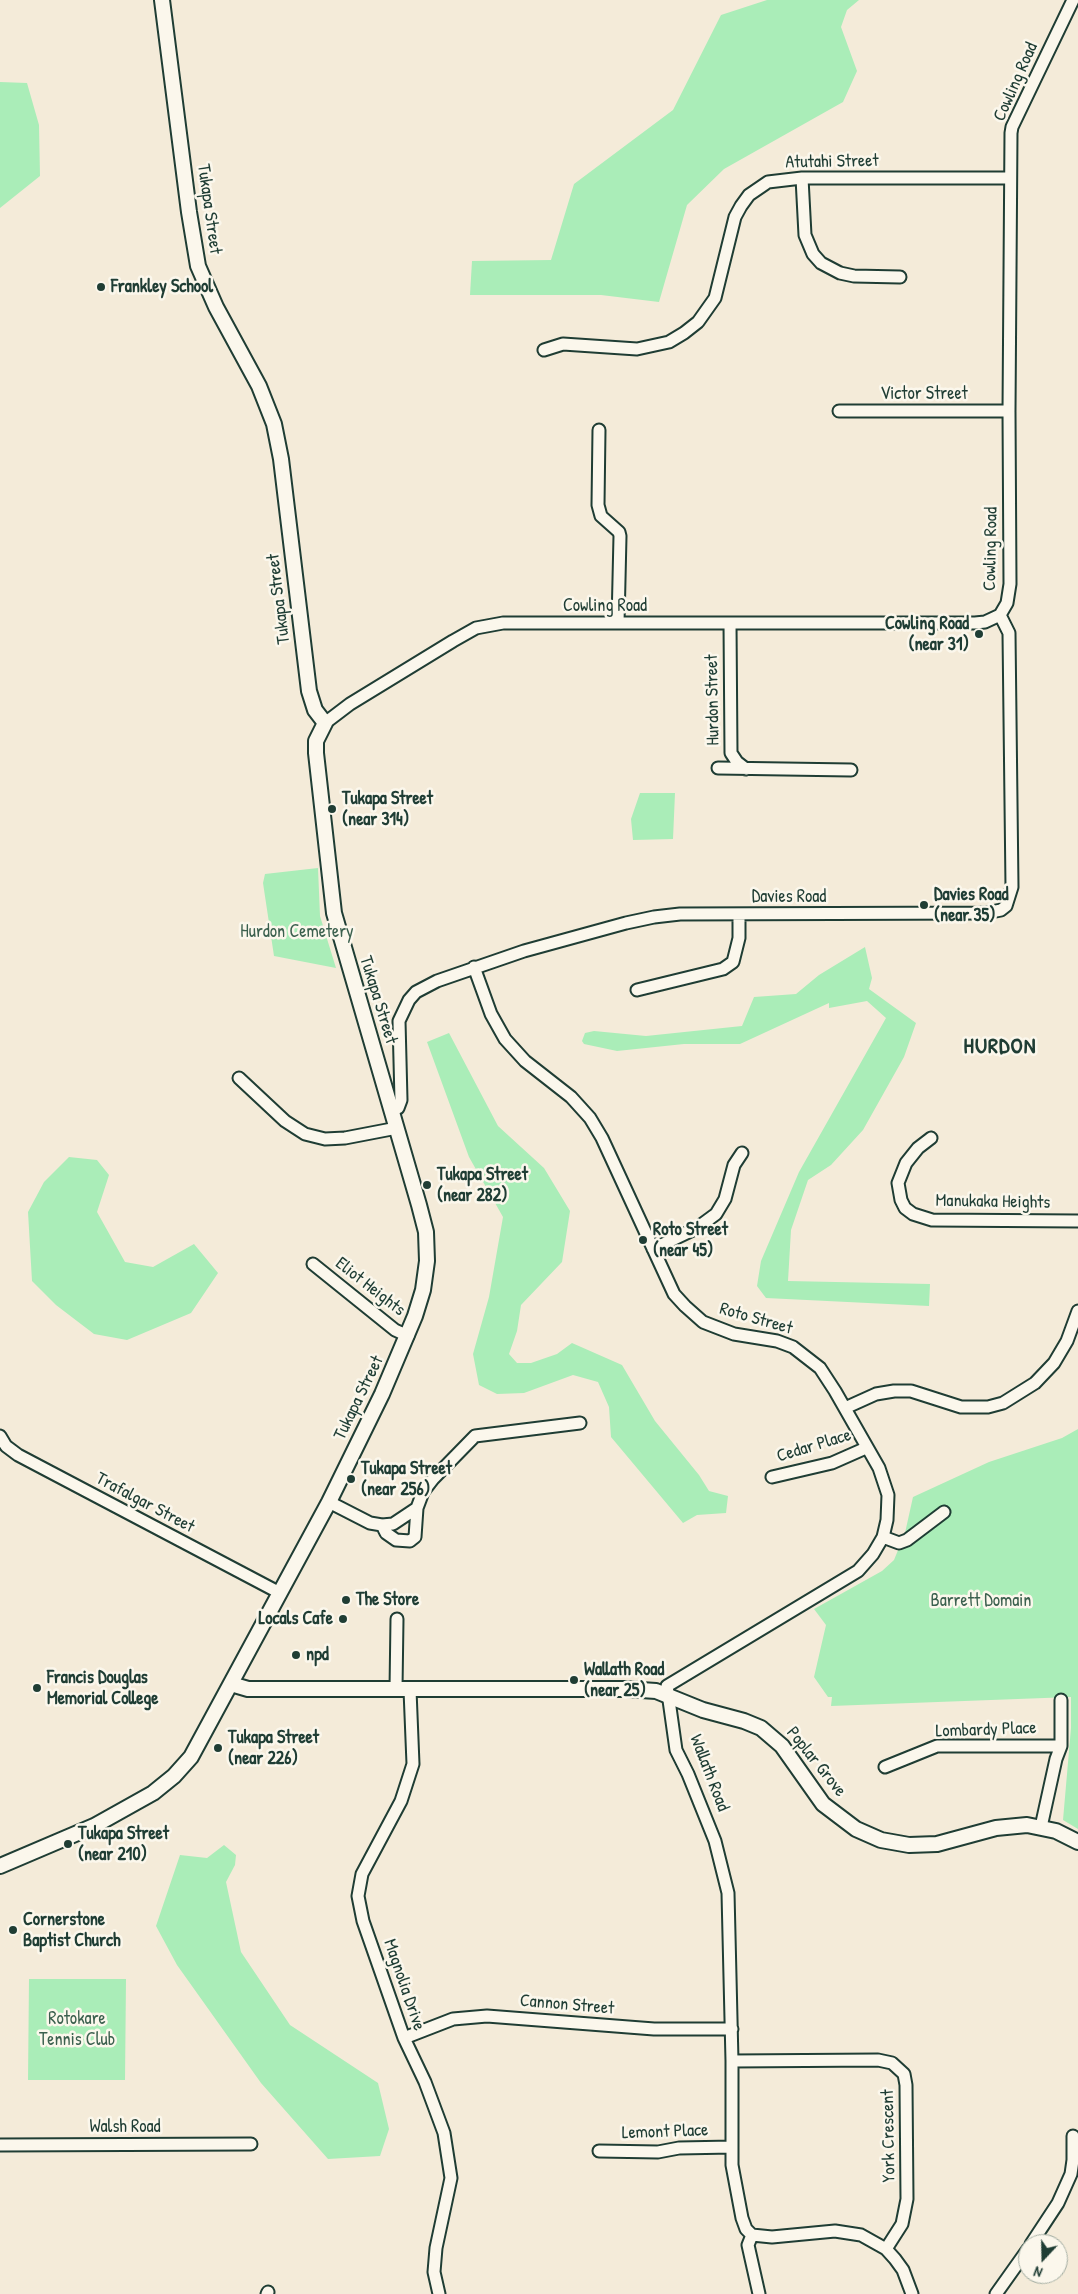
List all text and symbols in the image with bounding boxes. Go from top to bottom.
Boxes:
street label: Cowling Road [989,39,1043,125]
street label: Atutahi Street [785,150,879,174]
street label: Tukapa Street [192,162,226,256]
place label: Frankley School [111,276,213,298]
marker: Frankley School [95,281,107,293]
street label: Victor Street [880,383,968,405]
street label: Cowling Road [979,507,1003,591]
street label: Tukapa Street [263,553,295,645]
street label: Cowling Road [563,595,647,617]
place label: Cowling Road (near 31) [885,613,969,656]
marker: Cowling Road (near 31) [973,628,985,640]
street label: Hurdon Street [701,654,725,746]
place label: Tukapa Street (near 314) [342,788,433,831]
marker: Tukapa Street (near 314) [326,803,338,815]
place label: Davies Road (near 35) [934,884,1009,926]
street label: Davies Road [752,886,826,908]
marker: Davies Road (near 35) [918,899,930,911]
park label: Hurdon Cemetery [240,921,354,943]
street label: Tukapa Street [354,953,402,1047]
district label: HURDON [963,1034,1037,1060]
place label: Tukapa Street (near 282) [437,1164,528,1206]
marker: Tukapa Street (near 282) [421,1179,433,1191]
street label: Manukaka Heights [936,1190,1050,1214]
place label: Roto Street (near 45) [653,1219,728,1262]
marker: Roto Street (near 45) [637,1234,649,1246]
street label: Eliot Heights [331,1253,409,1321]
street label: Roto Street [717,1298,795,1340]
street label: Tukapa Street [329,1352,389,1444]
street label: Cedar Place [774,1424,854,1468]
place label: Tukapa Street (near 256) [361,1458,452,1500]
street label: Trafalgar Street [92,1468,198,1538]
marker: Tukapa Street (near 256) [345,1473,357,1485]
place label: The Store [356,1589,419,1611]
park label: Barrett Domain [931,1590,1031,1612]
marker: The Store [340,1594,352,1606]
place label: Locals Cafe [259,1608,333,1630]
marker: Locals Cafe [337,1613,349,1625]
place label: npd [306,1644,329,1666]
marker: npd [290,1649,302,1661]
place label: Wallath Road (near 25) [584,1659,664,1702]
place label: Francis Douglas Memorial College [47,1667,159,1710]
marker: Wallath Road (near 25) [568,1674,580,1686]
marker: Francis Douglas Memorial College [31,1682,43,1694]
street label: Lombardy Place [935,1717,1037,1743]
street label: Poplar Grove [781,1723,851,1801]
place label: Tukapa Street (near 226) [228,1727,319,1770]
street label: Wallath Road [685,1732,733,1814]
marker: Tukapa Street (near 226) [212,1742,224,1754]
place label: Tukapa Street (near 210) [78,1823,169,1866]
marker: Tukapa Street (near 210) [62,1838,74,1850]
place label: Cornerstone Baptist Church [23,1909,120,1952]
marker: Cornerstone Baptist Church [7,1924,19,1936]
street label: Magnolia Drive [378,1937,430,2033]
street label: Cannon Street [519,1990,615,2020]
park label: Rotokare Tennis Club [39,2008,115,2050]
street label: York Crescent [877,2089,901,2183]
street label: Walsh Road [89,2116,161,2138]
street label: Lemont Place [621,2120,709,2144]
north arrow [1018,2234,1068,2284]
text: N [1031,2262,1045,2283]

